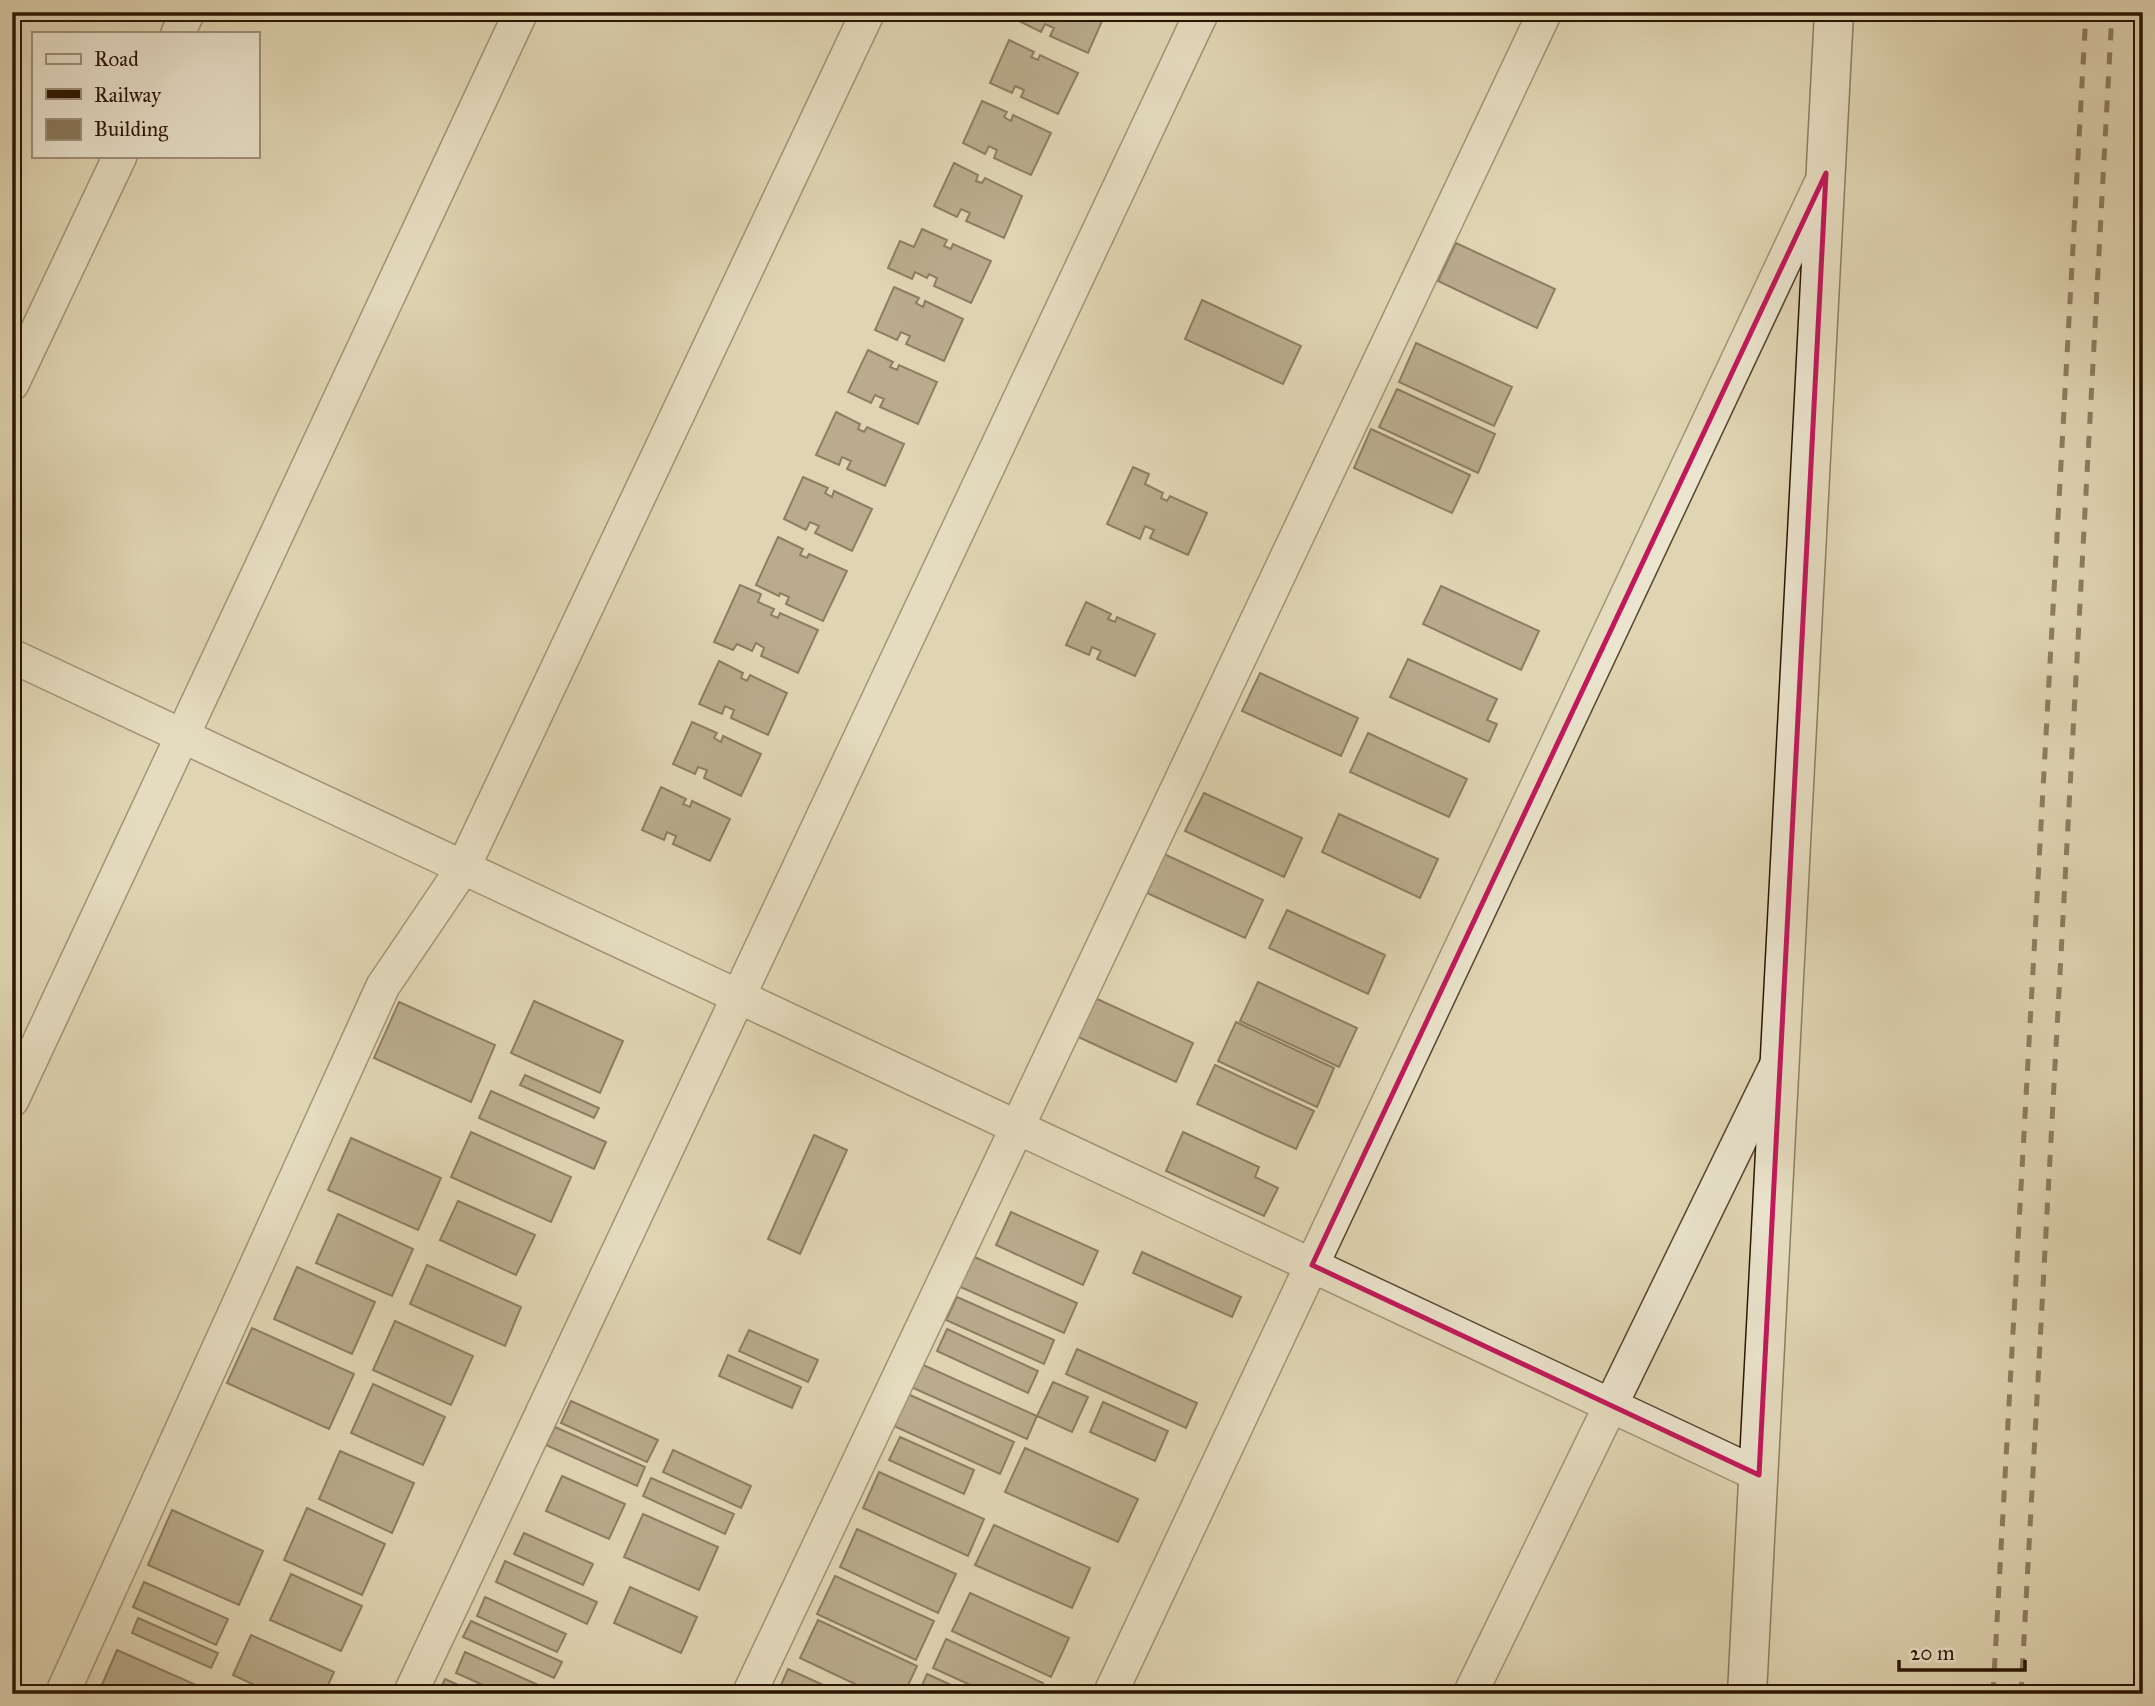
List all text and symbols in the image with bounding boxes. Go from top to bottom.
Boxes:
legend [32,32,259,158]
text: Road [94,46,139,72]
text: Railway [94,82,162,108]
text: Building [94,116,168,142]
scale bar [1899,1629,2025,1673]
text: 20 m [1910,1640,1955,1666]

